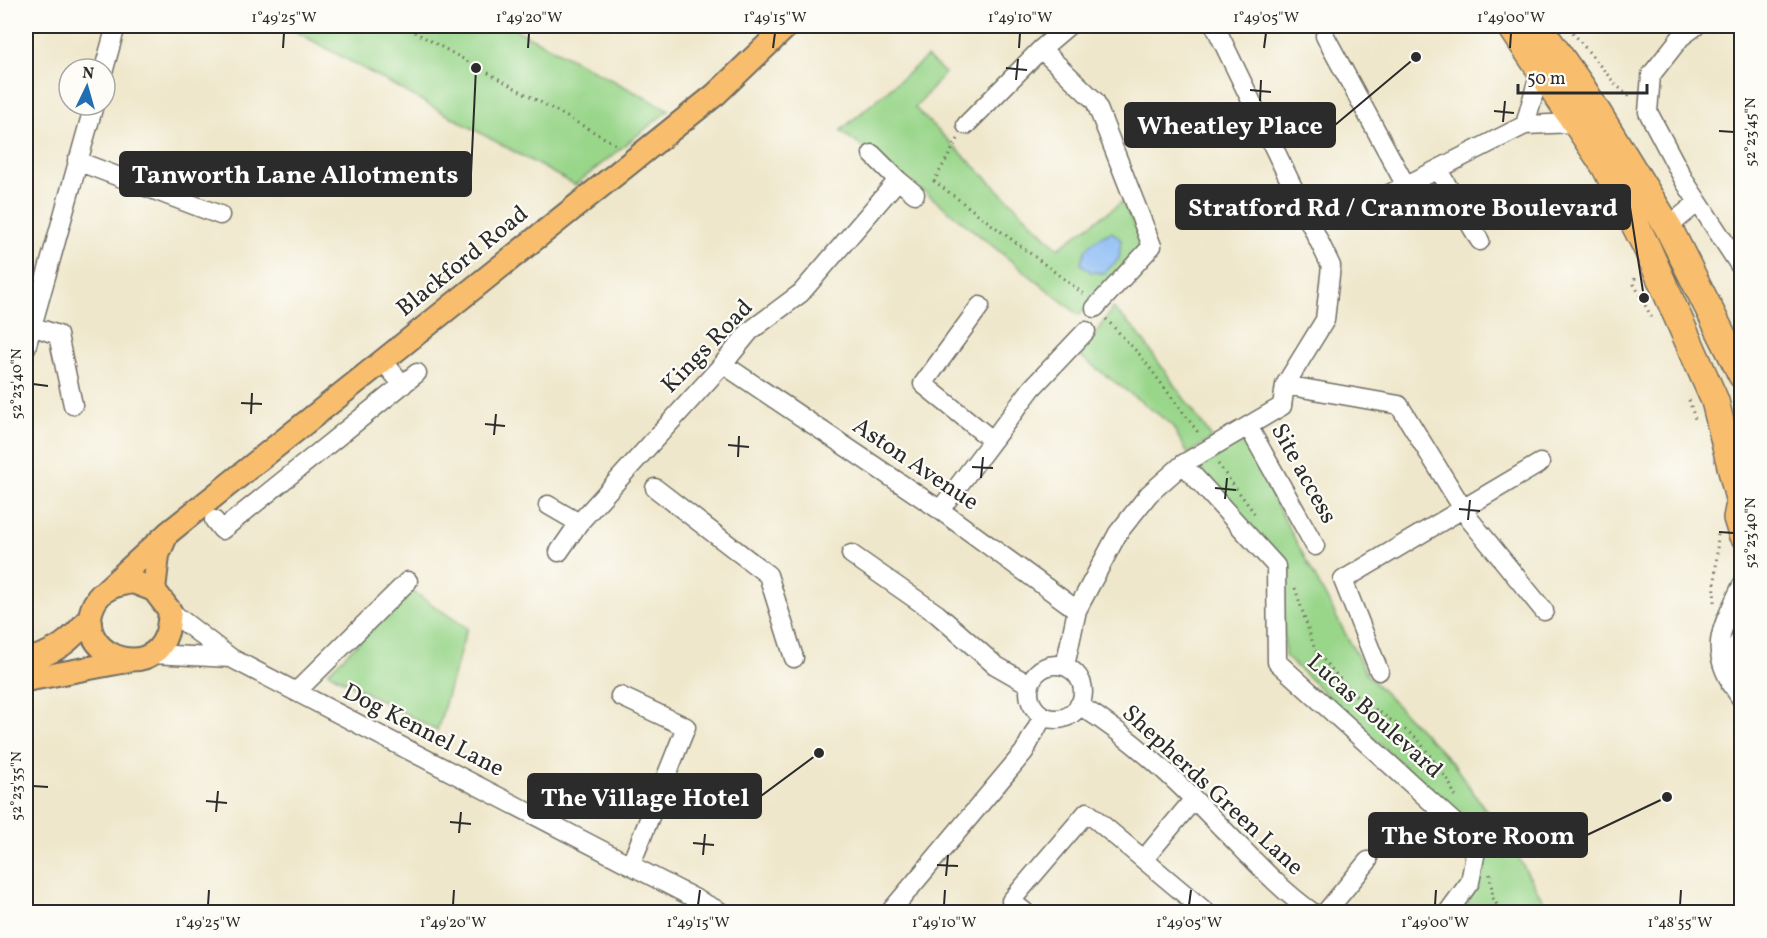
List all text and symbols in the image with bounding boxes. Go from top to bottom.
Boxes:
text: 1°49'25"W [251,8,317,29]
text: 1°49'20"W [496,8,562,29]
text: 1°49'15"W [743,8,807,29]
text: 1°49'10"W [988,8,1052,29]
text: 1°49'05"W [1233,8,1299,29]
text: 1°49'00"W [1477,8,1545,29]
north arrow [57,57,117,117]
scale bar [1518,57,1647,95]
text: N [81,63,95,86]
text: 50 m [1527,67,1566,92]
text: 52°23'45"N [1741,97,1762,167]
callout: Wheatley Place [1125,103,1335,147]
text: Wheatley Place [1137,109,1323,145]
callout: Tanworth Lane Allotments [120,152,471,196]
text: Tanworth Lane Allotments [131,158,459,194]
callout: Stratford Rd / Cranmore Boulevard [1176,185,1630,229]
text: Stratford Rd / Cranmore Boulevard [1188,191,1618,227]
street label: Blackford Road [390,198,536,326]
street label: Kings Road [654,292,762,402]
text: 52°23'40"N [7,348,28,420]
street label: Aston Avenue [845,410,985,520]
street label: Site access [1261,418,1345,530]
text: 52°23'40"N [1741,497,1762,569]
street label: Lucas Boulevard [1299,647,1449,787]
street label: Dog Kennel Lane [336,676,510,786]
street label: Shepherds Green Lane [1114,698,1310,884]
text: 52°23'35"N [7,751,28,821]
callout: The Village Hotel [528,774,761,818]
text: The Village Hotel [541,781,749,817]
callout: The Store Room [1369,813,1587,857]
text: The Store Room [1381,819,1575,855]
text: 1°49'25"W [175,913,241,934]
text: 1°49'20"W [420,913,486,934]
text: 1°49'15"W [666,913,730,934]
text: 1°49'10"W [912,913,976,934]
text: 1°49'05"W [1156,913,1222,934]
text: 1°49'00"W [1401,913,1469,934]
text: 1°48'55"W [1648,913,1712,934]

